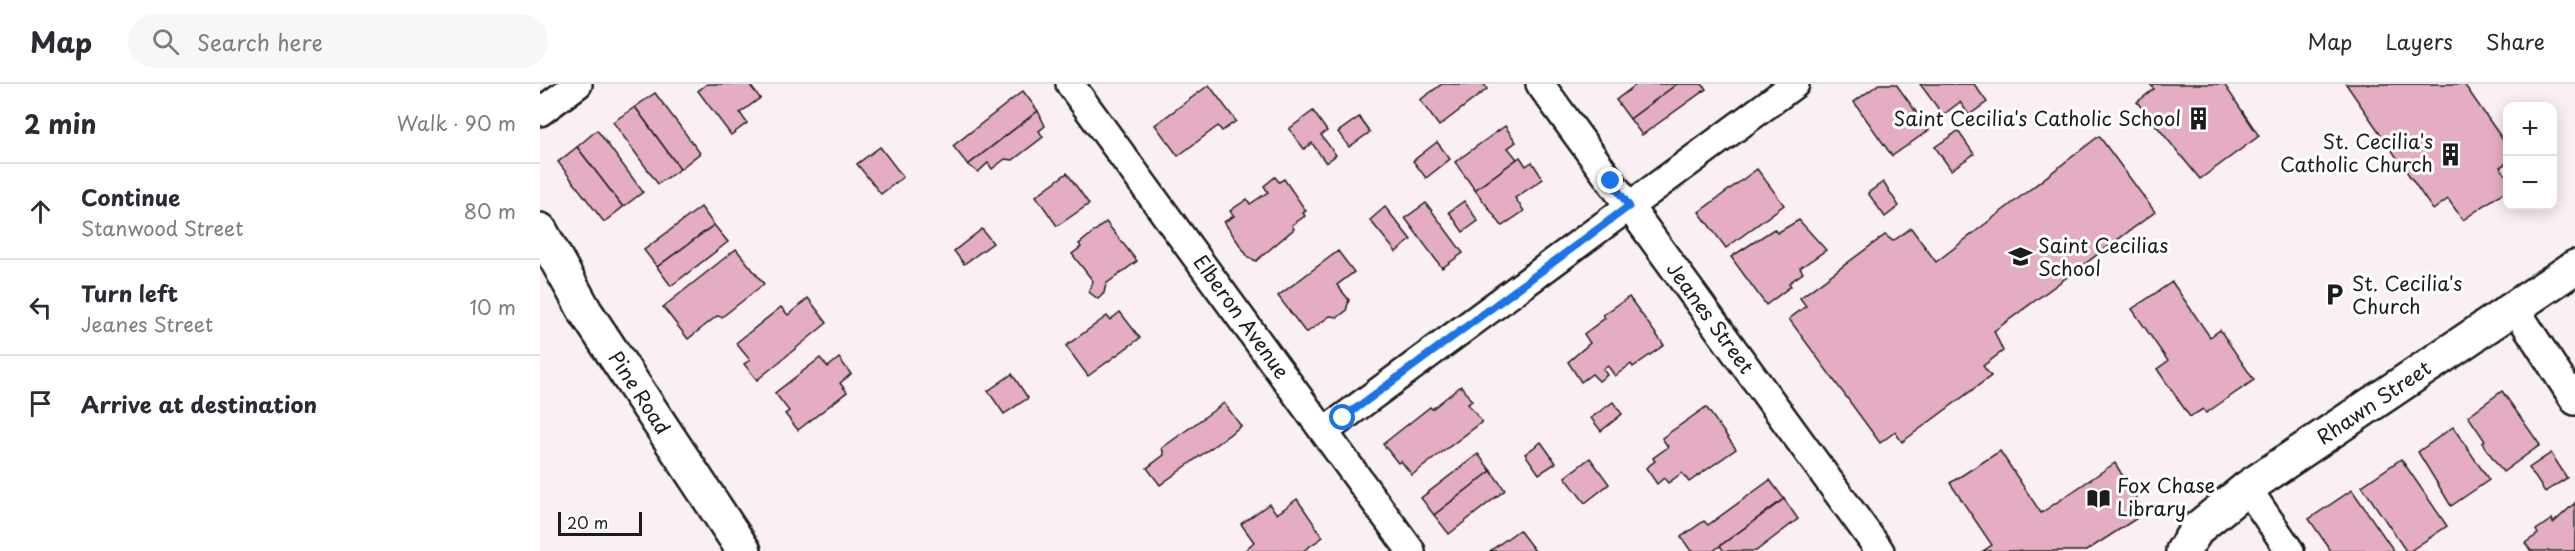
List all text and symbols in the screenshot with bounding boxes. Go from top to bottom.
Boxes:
search box [128,14,548,68]
text: Map [30,20,92,63]
icon: search [149,25,182,58]
text: Search here [197,25,323,58]
text: Map [2308,25,2352,57]
text: Layers [2385,25,2453,57]
text: Share [2486,25,2545,57]
map controls [2503,102,2557,210]
button: + [2503,102,2557,156]
place label: Saint Cecilia's Catholic School [1894,103,2181,133]
text: 2 min [24,104,97,143]
building icon: Saint Cecilia's Catholic School [2186,106,2212,132]
text: Walk · 90 m [397,108,516,138]
place label: St. Cecilia's Catholic Church [2280,126,2433,179]
building icon: St. Cecilia's Catholic Church [2438,141,2464,167]
button: − [2503,156,2557,210]
route end [1597,167,1623,193]
text: Continue [81,180,180,213]
icon: ahead [24,195,57,228]
text: 80 m [464,196,516,226]
text: Stanwood Street [81,213,243,243]
place label: Saint Cecilias School [2038,230,2168,283]
school or university icon: Saint Cecilias School [2007,244,2033,270]
street label: Elberon Avenue [1187,248,1297,385]
street label: Jeanes Street [1660,255,1762,380]
place label: St. Cecilia's Church [2352,268,2462,321]
text: Turn left [81,276,178,309]
parking icon: St. Cecilia's Church [2321,282,2347,308]
icon: left [24,291,57,324]
text: 10 m [469,292,516,322]
text: Jeanes Street [81,309,213,339]
street label: Pine Road [602,345,678,440]
street label: Rhawn Street [2310,353,2437,452]
icon: arrive [24,387,57,420]
text: Arrive at destination [81,387,317,420]
route start [1329,404,1355,430]
place label: Fox Chase Library [2117,470,2215,523]
library icon: Fox Chase Library [2086,485,2112,511]
scale bar [558,509,642,536]
text: 20 m [567,510,608,534]

